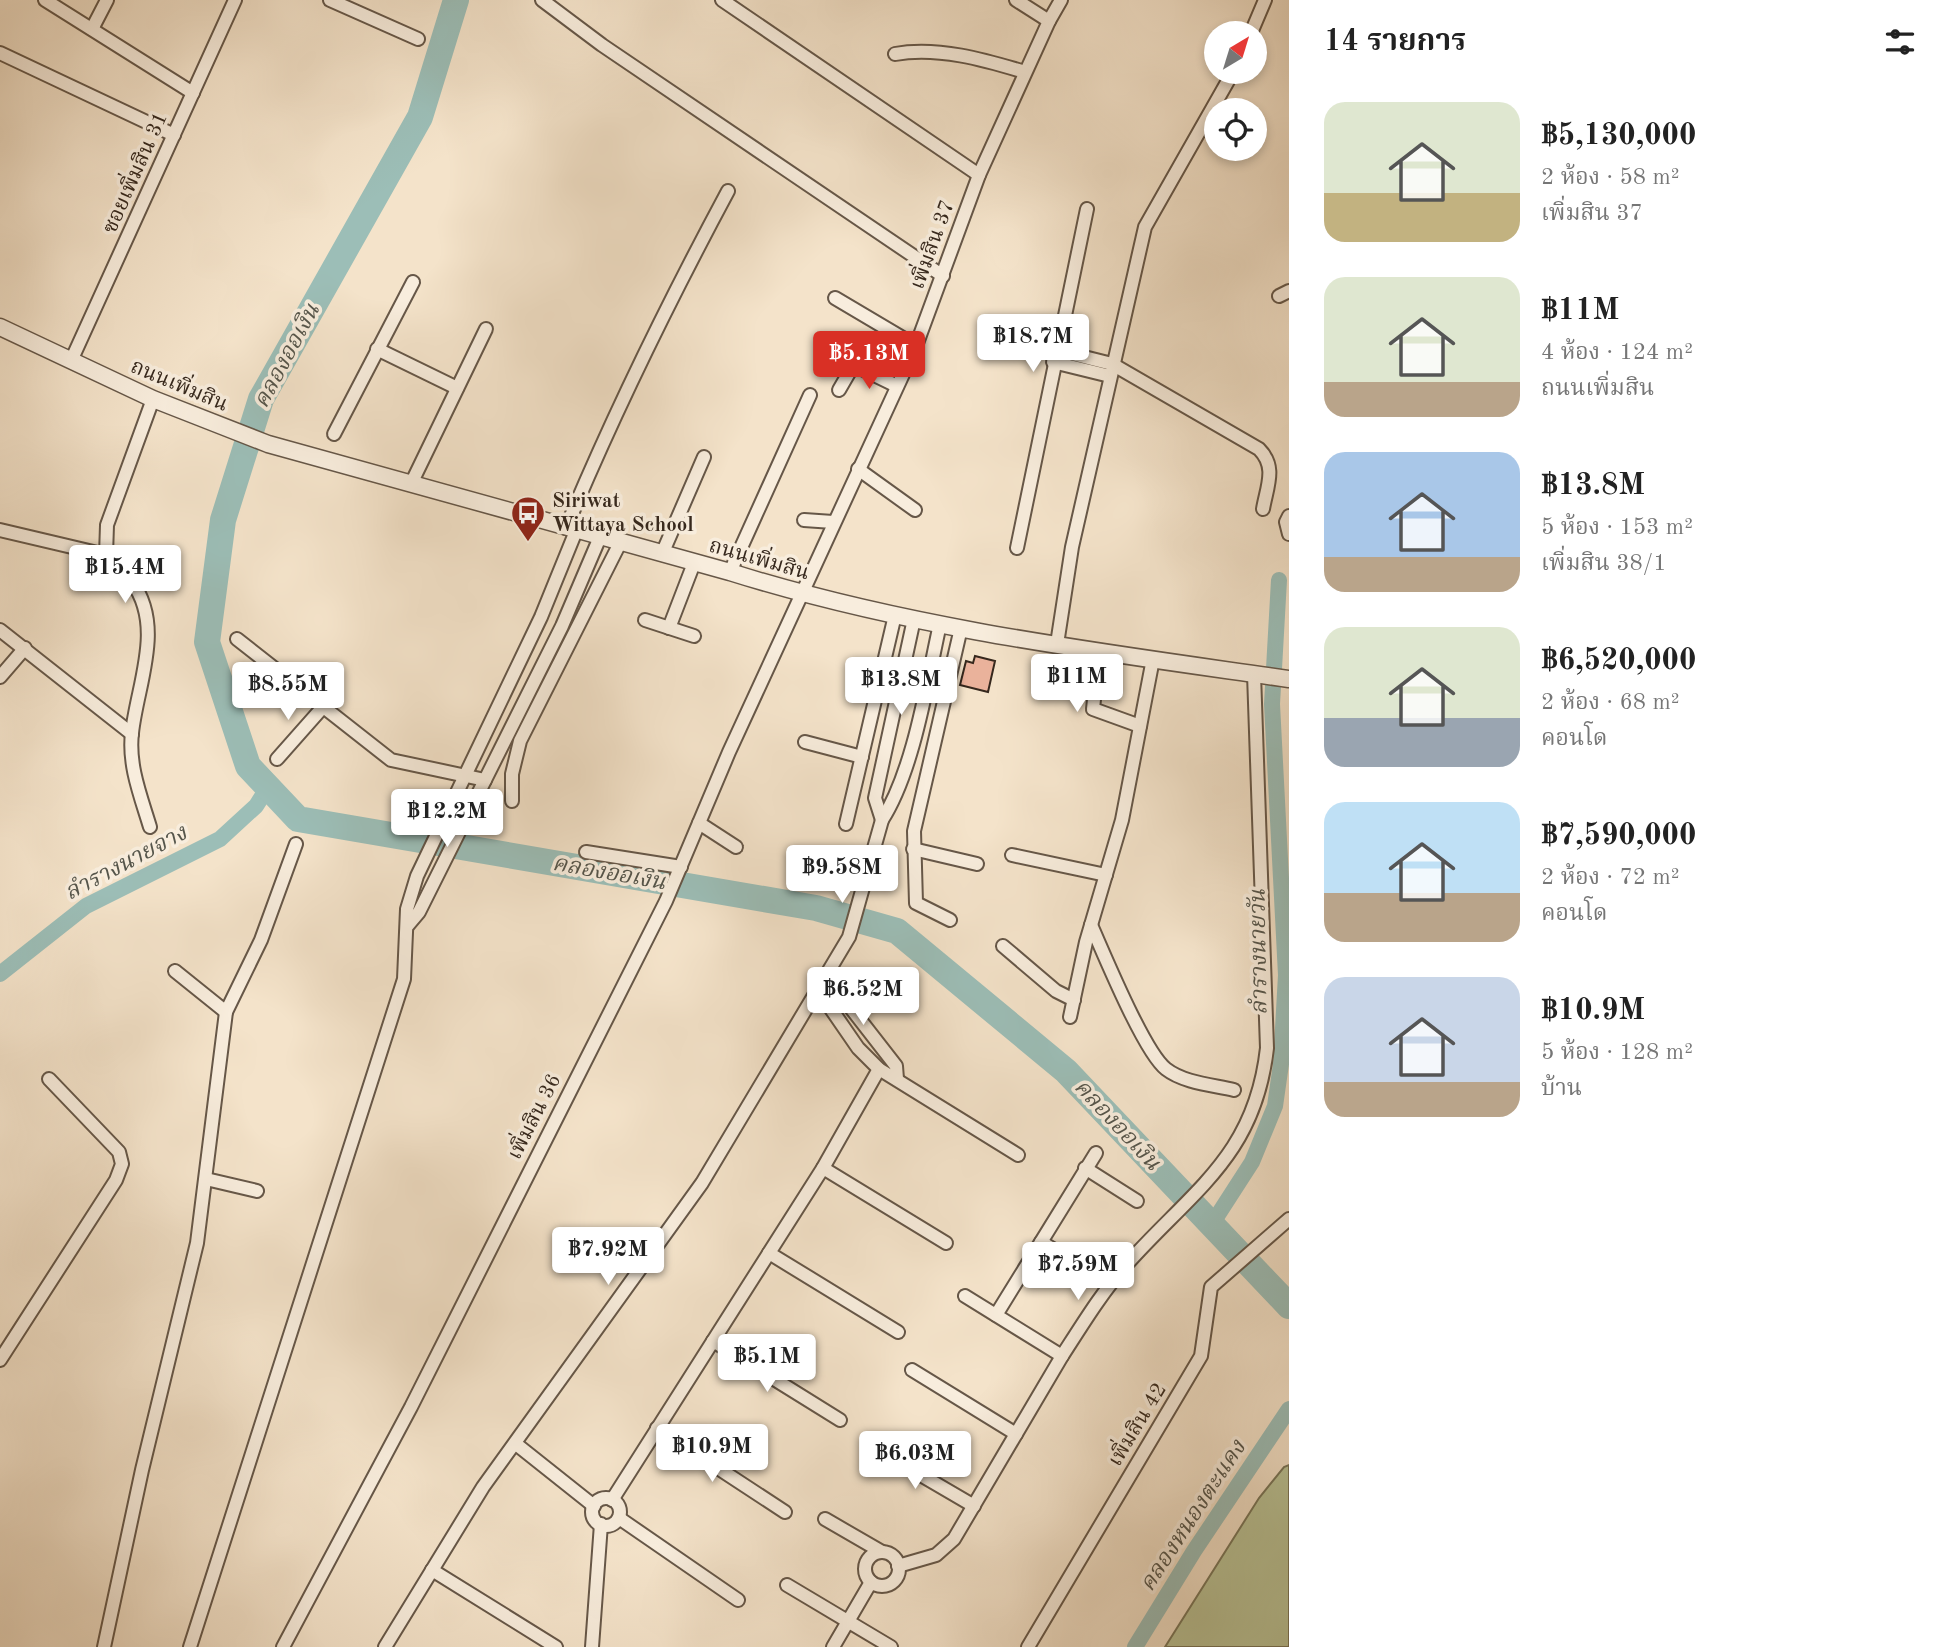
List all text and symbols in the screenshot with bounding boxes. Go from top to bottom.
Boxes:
north arrow [1204,21,1267,84]
map controls [1204,21,1267,161]
icon: filters [1881,23,1919,61]
text: 14 รายการ [1324,27,1466,57]
button: locate [1204,98,1267,161]
street label: ซอยเพิ่มสิน 31 [94,106,172,237]
text: ฿5,130,000 [1541,121,1696,151]
icon: home [1380,130,1464,214]
text: 2 ห้อง · 58 m² [1541,166,1680,189]
street label: เพิ่มสิน 37 [901,195,959,292]
text: เพิ่มสิน 37 [1541,202,1643,225]
text: ฿11M [1541,296,1619,326]
water label: คลองออเงิน [249,299,324,412]
icon: home [1380,305,1464,389]
pin: ฿18.7M [976,314,1090,374]
text: ฿18.7M [993,325,1073,348]
pin: ฿5.13M [812,332,926,391]
text: 4 ห้อง · 124 m² [1541,341,1693,364]
text: ฿5.13M [829,342,909,365]
street label: ถนนเพิ่มสิน [127,350,233,416]
text: ถนนเพิ่มสิน [1541,377,1654,400]
text: ฿13.8M [1541,471,1645,501]
icon: home [1380,480,1464,564]
place label: Siriwat Wittaya School [552,491,694,536]
bus stop icon: Siriwat Wittaya School [509,494,547,543]
text: 5 ห้อง · 153 m² [1541,516,1693,539]
street label: ถนนเพิ่มสิน [706,529,813,584]
pin: ฿15.4M [68,546,182,605]
text: เพิ่มสิน 38/1 [1541,552,1667,575]
text: ฿15.4M [85,556,165,579]
text: ฿6,520,000 [1541,646,1696,676]
pin: ฿11M [1036,654,1118,714]
icon: home [1380,655,1464,739]
pin: ฿13.8M [844,658,958,717]
pin: ฿8.55M [231,662,345,722]
text: ฿11M [1047,665,1107,688]
text: ฿13.8M [861,668,941,691]
text: ฿8.55M [248,673,328,696]
text: 2 ห้อง · 68 m² [1541,691,1680,714]
text: คอนโด [1541,727,1608,750]
pin: ฿12.2M [390,790,504,849]
text: ฿12.2M [407,800,487,823]
water label: ลำรางนายจาง [61,820,192,905]
text: ฿7,590,000 [1541,821,1696,851]
icon: home [1380,830,1464,914]
pin: ฿9.58M [785,846,899,905]
water label: คลองออเงิน [551,851,668,894]
text: ฿9.58M [802,856,882,879]
text: 2 ห้อง · 72 m² [1541,866,1680,889]
water label: ลำรางนายวัน [1245,888,1272,1015]
text: คอนโด [1541,902,1608,925]
pin: ฿6.52M [806,968,920,1027]
text: ฿6.52M [823,978,903,1001]
text: ฿10.9M [1541,996,1645,1026]
icon: home [1380,1005,1464,1089]
text: 5 ห้อง · 128 m² [1541,1041,1693,1064]
street label: เพิ่มสิน 36 [499,1068,565,1163]
water label: คลองออเงิน [1070,1075,1166,1175]
text: บ้าน [1541,1077,1582,1100]
pin: ฿7.92M [551,1228,665,1287]
text: ฿7.92M [568,1238,648,1261]
pin: ฿7.59M [1021,1242,1135,1302]
text: ฿7.59M [1038,1253,1118,1276]
pin: ฿5.1M [718,1334,816,1394]
text: ฿5.1M [734,1345,800,1368]
street label: เพิ่มสิน 42 [1099,1376,1171,1470]
pin: ฿10.9M [655,1424,769,1484]
pin: ฿6.03M [858,1432,972,1491]
text: ฿10.9M [672,1435,752,1458]
water label: คลองหนองตะแคง [1136,1435,1251,1595]
text: ฿6.03M [875,1442,955,1465]

